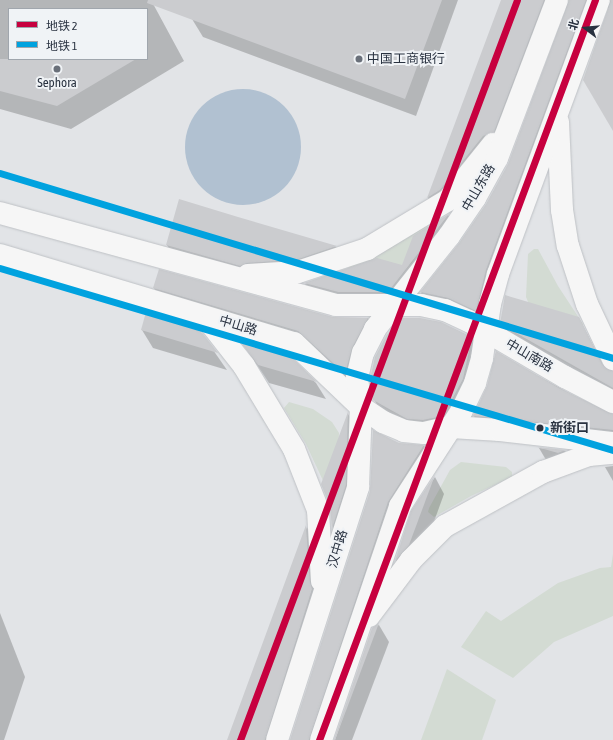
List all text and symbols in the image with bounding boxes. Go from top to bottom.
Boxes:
legend [8,8,148,60]
north arrow [565,8,605,48]
text: 北 [566,18,581,32]
text: 地铁 2 [46,19,77,33]
text: 地铁 1 [46,39,77,53]
place label: 中国工商银行 [367,51,445,67]
marker: 中国工商银行 [354,54,364,64]
marker: Sephora [52,64,62,74]
place label: Sephora [37,75,77,91]
street label: 中山东路 [459,162,499,214]
street label: 中山路 [217,313,259,339]
street label: 中山南路 [503,336,555,376]
place label: 新街口 [550,420,589,436]
marker: 新街口 [533,421,547,435]
street label: 汉中路 [325,528,351,570]

